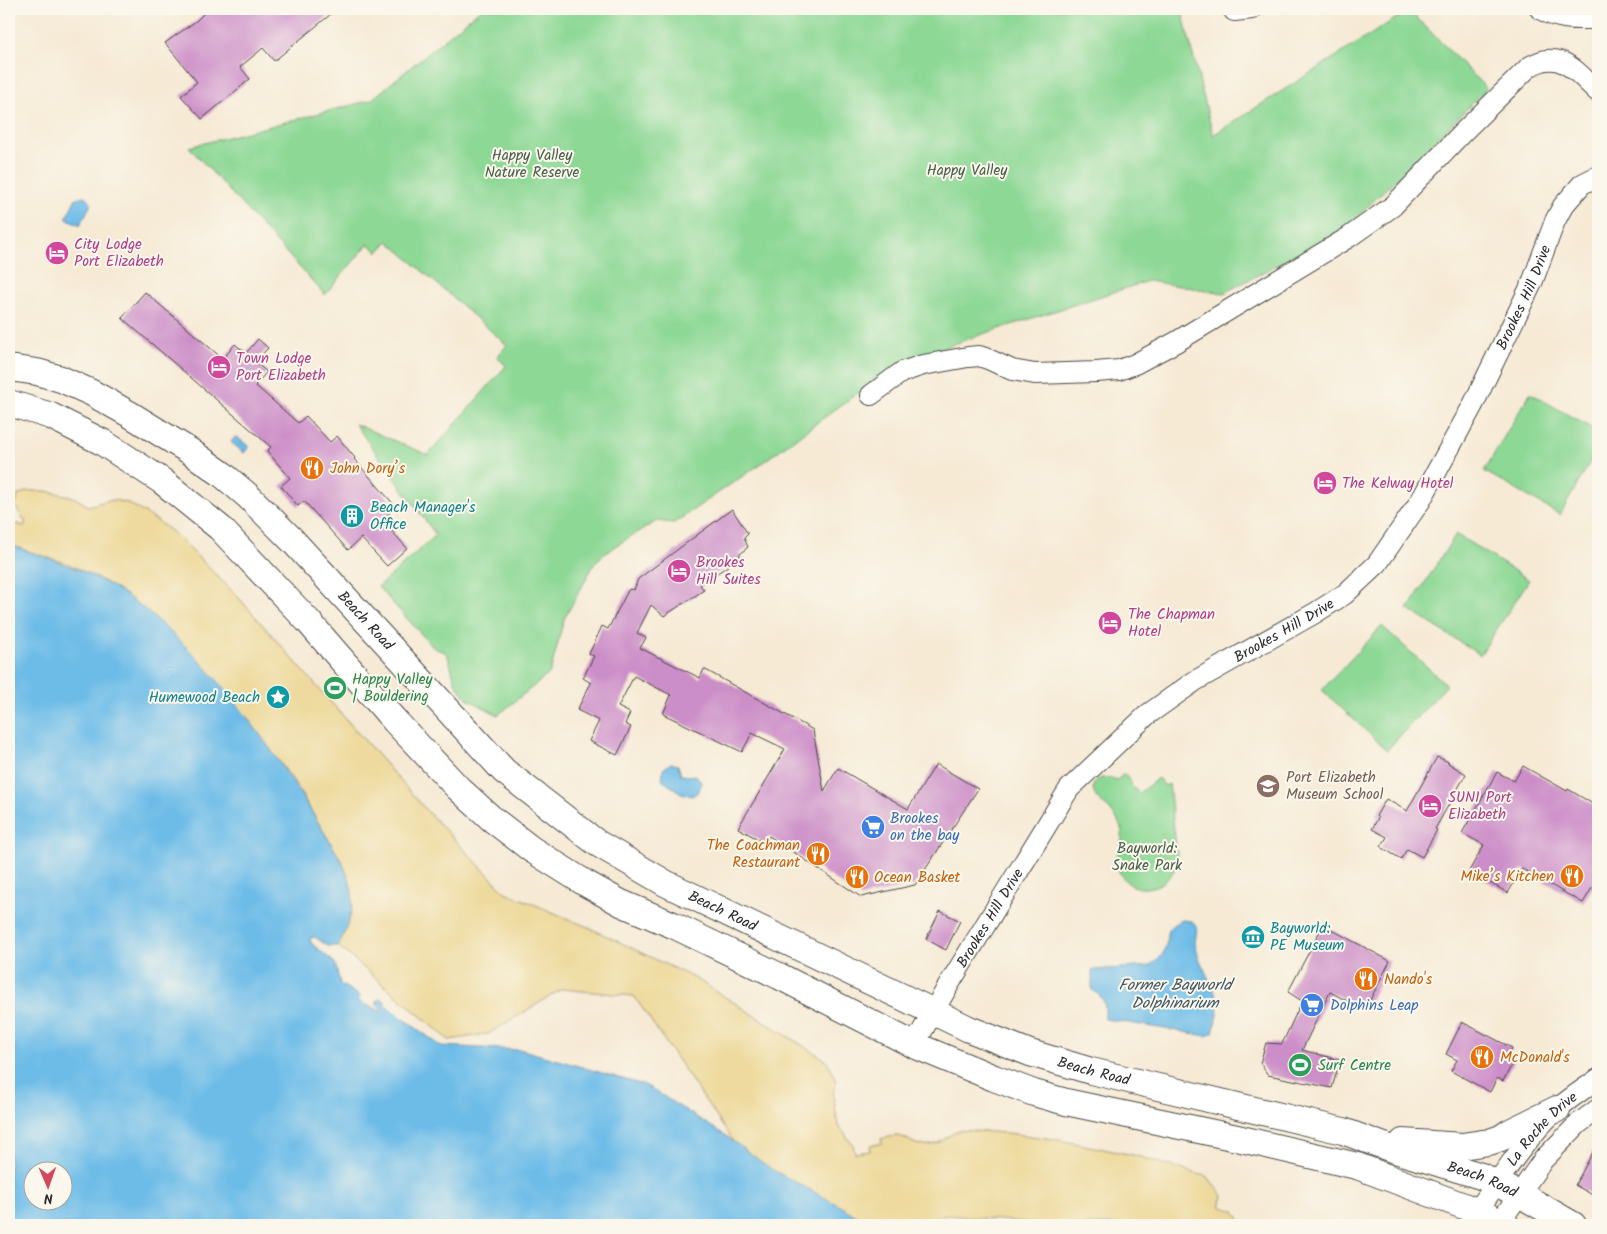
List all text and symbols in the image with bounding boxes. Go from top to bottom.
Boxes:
park label: Happy Valley Nature Reserve [485,144,580,185]
park label: Happy Valley [927,159,1008,183]
place label: City Lodge Port Elizabeth [74,233,164,274]
hotel icon: City Lodge Port Elizabeth [44,240,70,266]
street label: Brookes Hill Drive [1490,242,1558,354]
place label: Town Lodge Port Elizabeth [236,347,326,388]
hotel icon: Town Lodge Port Elizabeth [206,354,232,380]
restaurant icon: John Dory’s [299,455,325,481]
place label: John Dory’s [330,457,406,481]
hotel icon: The Kelway Hotel [1312,470,1338,496]
place label: The Kelway Hotel [1342,472,1454,496]
place label: Beach Manager's Office [370,496,476,537]
building icon: Beach Manager's Office [339,503,365,529]
place label: Brookes Hill Suites [696,551,761,592]
hotel icon: Brookes Hill Suites [666,558,692,584]
street label: Beach Road [331,586,399,657]
street label: Brookes Hill Drive [1230,592,1340,670]
place label: The Chapman Hotel [1128,603,1215,644]
hotel icon: The Chapman Hotel [1097,610,1123,636]
place label: Happy Valley | Bouldering [352,668,434,709]
sports icon: Happy Valley | Bouldering [322,675,348,701]
place icon: Humewood Beach [265,684,291,710]
place label: Humewood Beach [149,686,260,710]
place label: Port Elizabeth Museum School [1286,766,1384,807]
school or university icon: Port Elizabeth Museum School [1255,773,1281,799]
place label: SUN1 Port Elizabeth [1448,786,1512,827]
hotel icon: SUN1 Port Elizabeth [1417,793,1443,819]
place label: Brookes on the bay [890,807,960,848]
supermarket icon: Brookes on the bay [860,814,886,840]
place label: The Coachman Restaurant [707,834,800,875]
park label: Bayworld: Snake Park [1112,837,1183,878]
restaurant icon: The Coachman Restaurant [805,841,831,867]
restaurant icon: Mike’s Kitchen [1559,863,1585,889]
restaurant icon: Ocean Basket [844,864,870,890]
street label: Brookes Hill Drive [951,864,1030,973]
place label: Mike’s Kitchen [1460,865,1554,889]
place label: Ocean Basket [874,866,960,890]
street label: Beach Road [684,885,761,939]
place label: Bayworld: PE Museum [1270,917,1344,958]
museum icon: Bayworld: PE Museum [1240,924,1266,950]
restaurant icon: Nando's [1353,966,1379,992]
place label: Nando's [1384,968,1433,992]
water label: Former Bayworld Dolphinarium [1119,973,1236,1016]
supermarket icon: Dolphins Leap [1299,992,1325,1018]
place label: Dolphins Leap [1330,994,1418,1018]
restaurant icon: McDonald's [1469,1044,1495,1070]
place label: McDonald's [1500,1046,1570,1070]
street label: Beach Road [1054,1051,1133,1093]
sports icon: Surf Centre [1287,1052,1313,1078]
place label: Surf Centre [1318,1054,1391,1078]
street label: La Roche Drive [1501,1086,1583,1172]
street label: Beach Road [1444,1155,1522,1205]
north arrow [22,1162,72,1212]
text: N [43,1187,53,1209]

